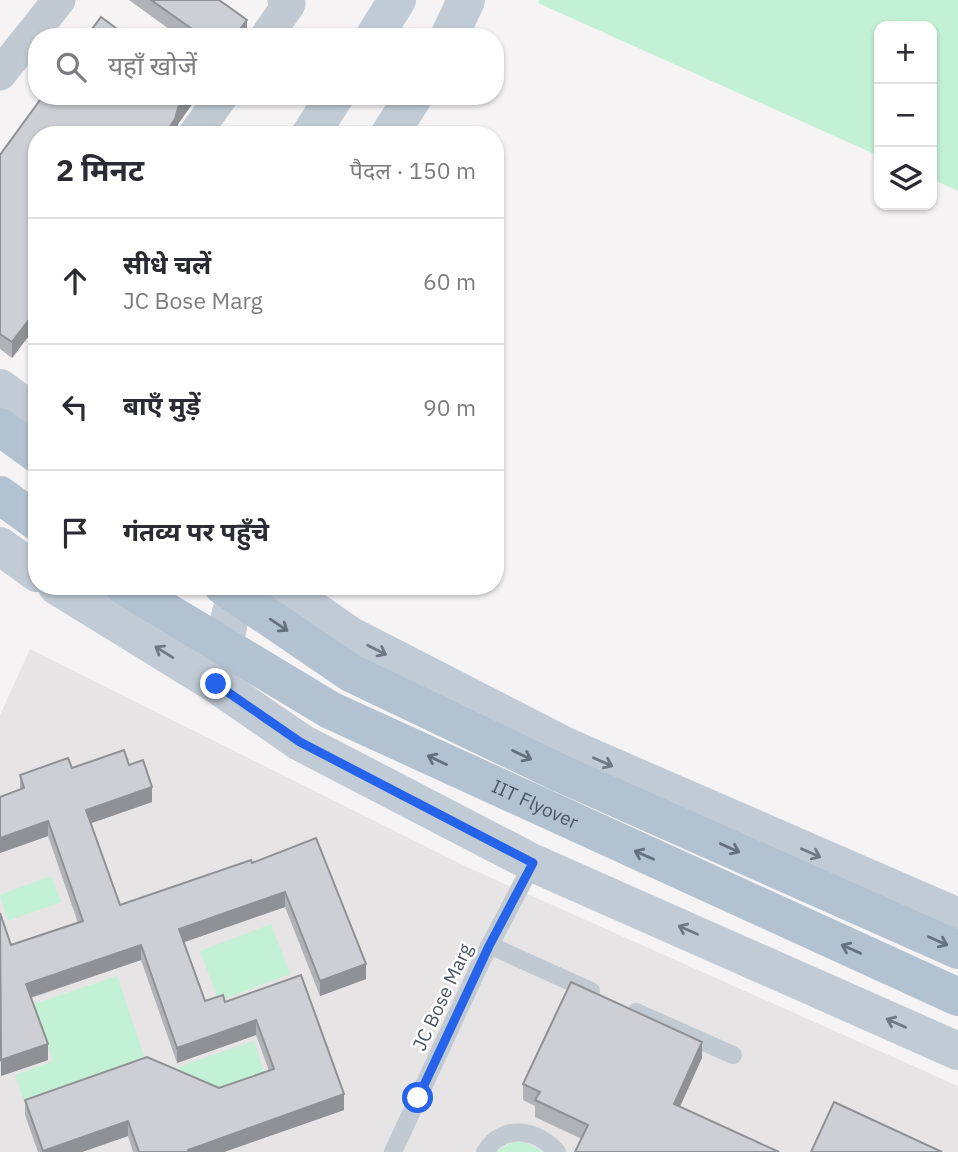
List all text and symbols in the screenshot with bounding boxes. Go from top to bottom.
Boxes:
map controls [874,21,937,210]
button: + [874,21,937,84]
search box [28,28,504,105]
icon: search [52,48,90,86]
text: यहाँ खोजें [108,48,197,82]
button: − [874,84,937,147]
button: layers [874,147,937,210]
text: 2 मिनट [56,150,144,189]
text: पैदल · 150 m [350,155,476,185]
text: सीधे चलें [123,247,211,281]
icon: ahead [56,262,94,300]
text: 60 m [423,266,476,296]
text: JC Bose Marg [123,285,263,315]
icon: left [56,388,94,426]
text: बाएँ मुड़ें [123,388,200,422]
text: 90 m [423,392,476,422]
icon: arrive [56,514,94,552]
text: गंतव्य पर पहुँचे [123,514,269,548]
one-way arrow [269,617,288,632]
one-way arrow [366,643,387,657]
one-way arrow [155,644,174,659]
route end [200,668,231,699]
one-way arrow [511,749,532,762]
one-way arrow [427,753,448,766]
one-way arrow [592,756,613,769]
street label: IIT Flyover [488,774,582,834]
one-way arrow [718,842,740,855]
one-way arrow [800,847,822,860]
one-way arrow [634,848,655,861]
one-way arrow [678,923,699,936]
one-way arrow [926,935,948,948]
street label: JC Bose Marg [407,940,477,1054]
one-way arrow [841,942,862,955]
one-way arrow [886,1016,907,1029]
route start [402,1082,433,1113]

